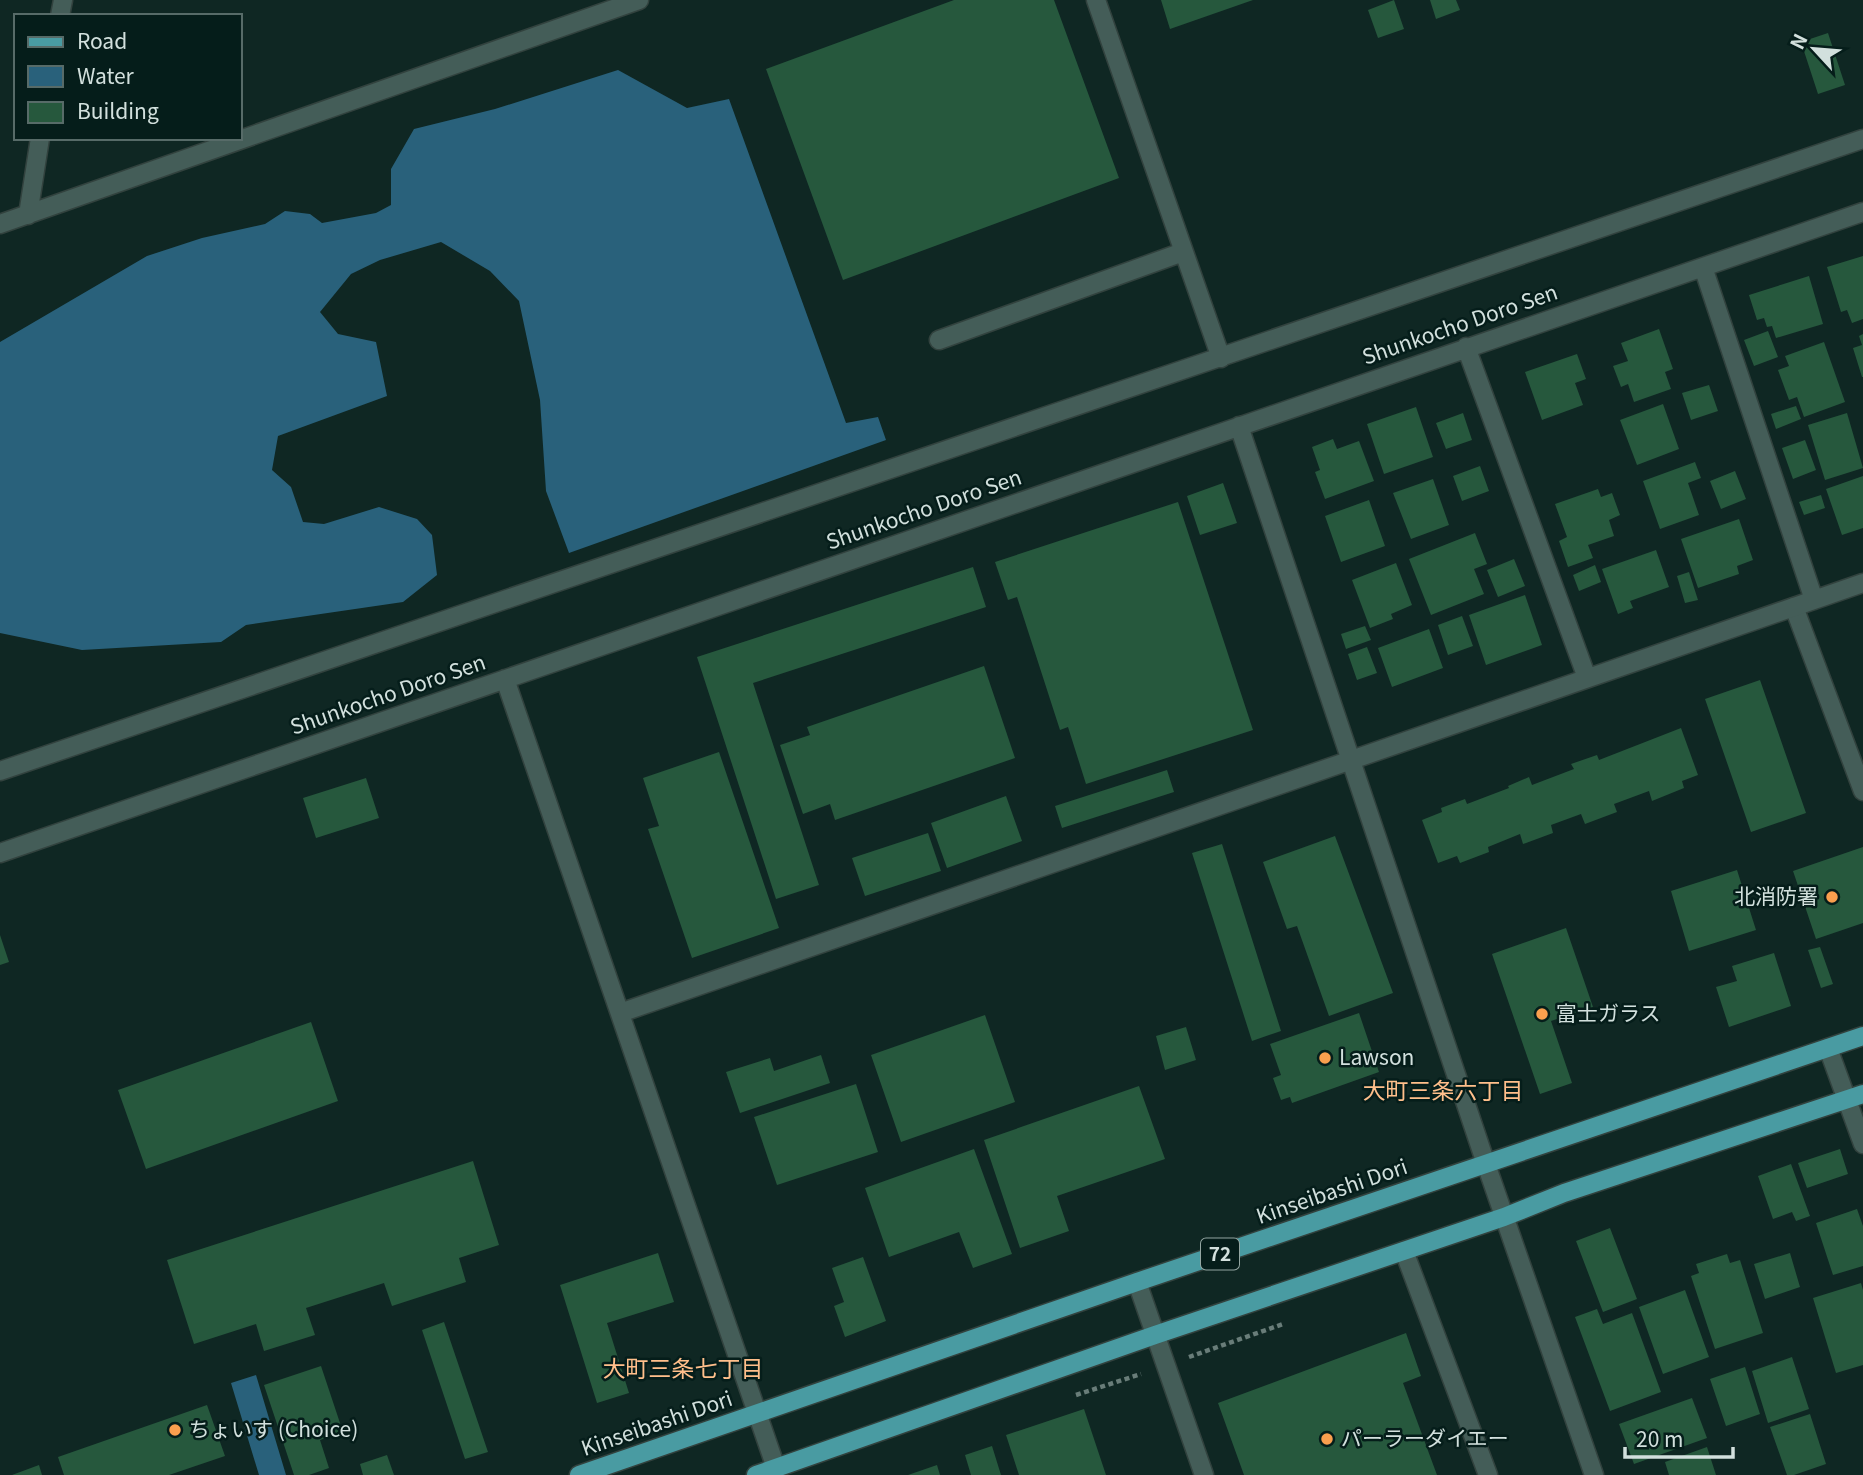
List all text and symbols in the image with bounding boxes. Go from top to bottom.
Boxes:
legend [14,14,242,140]
north arrow [1779,14,1849,84]
text: Road [77,25,127,55]
text: N [1782,29,1813,53]
text: Water [77,60,135,90]
text: Building [77,95,159,125]
street label: Shunkocho Doro Sen [1358,276,1561,371]
street label: Shunkocho Doro Sen [822,461,1025,556]
street label: Shunkocho Doro Sen [286,646,489,741]
place label: 北消防署 [1734,880,1818,910]
marker: 北消防署 [1824,889,1840,905]
place label: 富士ガラス [1556,997,1661,1027]
marker: 富士ガラス [1534,1006,1550,1022]
place label: Lawson [1339,1041,1414,1071]
marker: Lawson [1317,1050,1333,1066]
district label: 大町三条六丁目 [1363,1072,1524,1106]
street label: Kinseibashi Dori [1252,1150,1411,1230]
road number: 72 [1201,1238,1239,1270]
district label: 大町三条七丁目 [603,1350,764,1384]
street label: Kinseibashi Dori [577,1382,736,1462]
place label: ちょいす (Choice) [189,1413,358,1443]
scale bar [1625,1416,1734,1460]
marker: ちょいす (Choice) [167,1422,183,1438]
place label: パーラーダイエー [1341,1422,1509,1452]
text: 20 m [1636,1423,1683,1453]
marker: パーラーダイエー [1319,1431,1335,1447]

